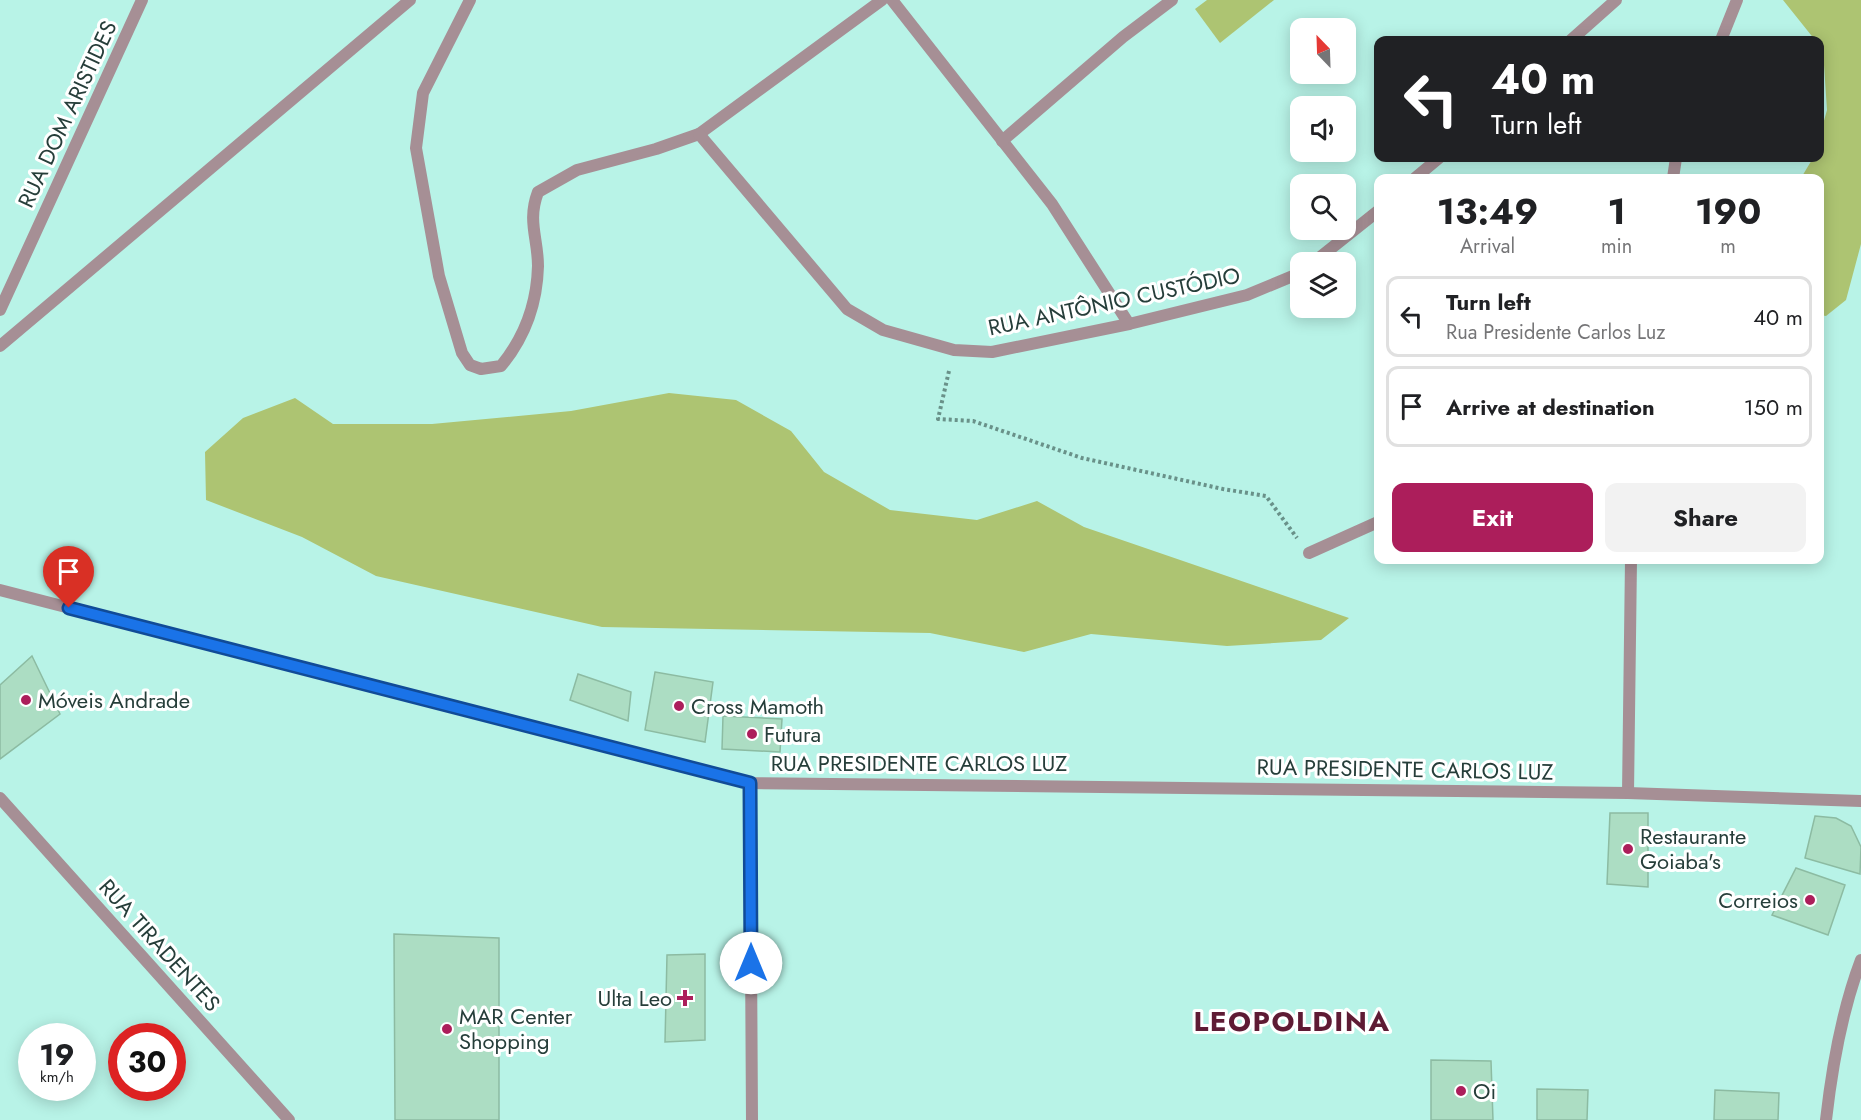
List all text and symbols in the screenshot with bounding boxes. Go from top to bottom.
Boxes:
street label: RUA DOM ARISTIDES [10,15,124,213]
north arrow [1290,18,1356,84]
map controls [1290,18,1356,318]
text: 40 m [1491,49,1595,110]
icon: left [1392,60,1470,138]
button: sound [1290,96,1356,162]
text: Turn left [1491,105,1581,144]
button: search [1290,174,1356,240]
text: 13:49 [1437,185,1538,237]
text: 1 [1607,185,1626,237]
text: 190 [1695,185,1761,237]
text: Arrival [1460,232,1515,261]
text: min [1601,232,1632,261]
text: m [1720,232,1736,261]
button: layers [1290,252,1356,318]
street label: RUA ANTÔNIO CUSTÓDIO [985,259,1243,343]
text: Turn left [1446,286,1531,318]
icon: left [1395,300,1428,333]
text: 40 m [1753,301,1803,333]
text: Rua Presidente Carlos Luz [1446,318,1665,347]
icon: arrive [1395,390,1428,423]
text: Arrive at destination [1446,391,1655,423]
text: 150 m [1744,391,1803,423]
button: Exit [1392,483,1593,552]
button: Share [1605,483,1806,552]
pin [43,546,94,608]
icon: arrive [52,555,85,588]
place label: Móveis Andrade [38,684,190,716]
place label: Cross Mamoth [691,690,824,722]
marker: Móveis Andrade [19,693,33,707]
marker: Cross Mamoth [672,699,686,713]
place label: Futura [764,718,821,750]
marker: Futura [745,727,759,741]
street label: RUA PRESIDENTE CARLOS LUZ [771,747,1067,779]
street label: RUA PRESIDENTE CARLOS LUZ [1256,750,1554,788]
place label: Restaurante Goiaba's [1640,820,1746,877]
marker: Restaurante Goiaba's [1621,842,1635,856]
street label: RUA TIRADENTES [92,872,228,1018]
place label: Correios [1718,884,1798,916]
marker: Correios [1803,893,1817,907]
position arrow [719,931,783,995]
place label: Ulta Leo [597,982,672,1014]
marker: Ulta Leo [676,989,694,1007]
place label: MAR Center Shopping [459,1000,573,1057]
district label: LEOPOLDINA [1193,1001,1391,1042]
marker: MAR Center Shopping [440,1022,454,1036]
speed limit sign: 30 [108,1023,186,1101]
text: 19 [39,1033,75,1076]
text: km/h [40,1066,74,1088]
place label: Oi [1473,1075,1496,1107]
marker: Oi [1454,1084,1468,1098]

